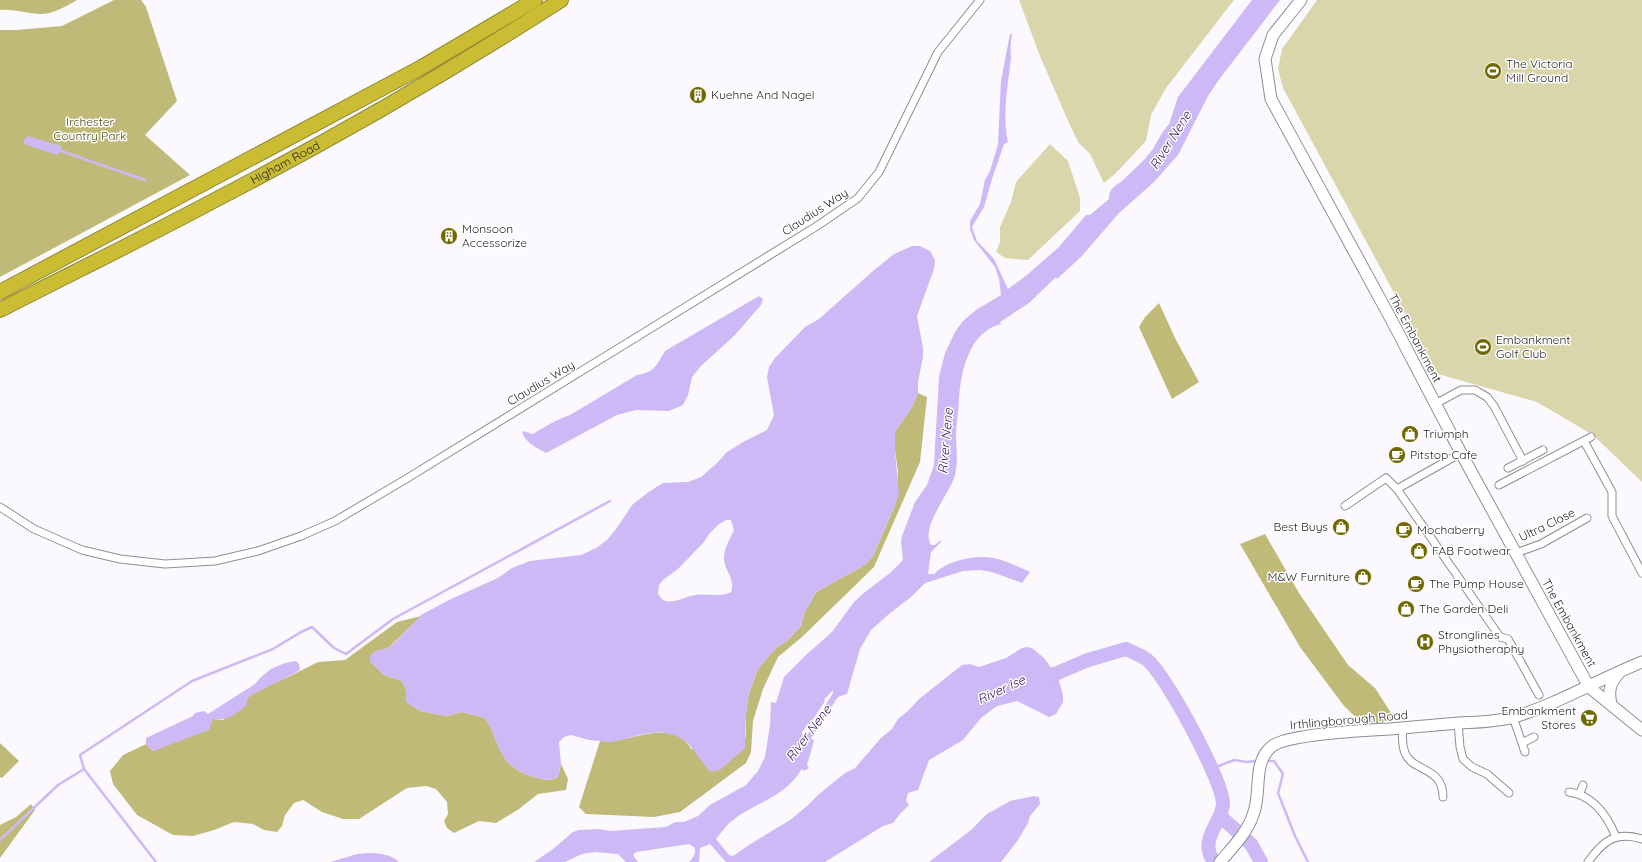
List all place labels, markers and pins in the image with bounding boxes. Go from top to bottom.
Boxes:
place label: The Victoria Mill Ground [1506,56,1573,85]
sports icon: The Victoria Mill Ground [1483,61,1503,81]
building icon: Kuehne And Nagel [688,85,708,105]
place label: Kuehne And Nagel [711,87,814,102]
place label: Monsoon Accessorize [462,221,527,250]
building icon: Monsoon Accessorize [439,226,459,246]
place label: Embankment Golf Club [1496,332,1570,361]
sports icon: Embankment Golf Club [1473,337,1493,357]
shop icon: Triumph [1400,424,1420,444]
place label: Triumph [1423,426,1469,441]
cafe icon: Pitstop Cafe [1387,445,1407,465]
place label: Pitstop Cafe [1410,447,1477,462]
shop icon: Best Buys [1331,517,1351,537]
place label: Best Buys [1273,519,1328,534]
cafe icon: Mochaberry [1394,520,1414,540]
place label: Mochaberry [1417,522,1485,537]
shop icon: FAB Footwear [1409,541,1429,561]
place label: FAB Footwear [1432,543,1511,558]
shop icon: M&W Furniture [1353,567,1373,587]
place label: M&W Furniture [1267,569,1350,584]
cafe icon: The Pump House [1406,574,1426,594]
place label: The Pump House [1429,576,1524,591]
shop icon: The Garden Deli [1396,599,1416,619]
place label: The Garden Deli [1419,601,1508,616]
place label: Stronglines Physiotheraphy [1438,627,1524,656]
hospital icon: Stronglines Physiotheraphy [1415,632,1435,652]
place label: Embankment Stores [1502,703,1576,732]
supermarket icon: Embankment Stores [1579,708,1599,728]

